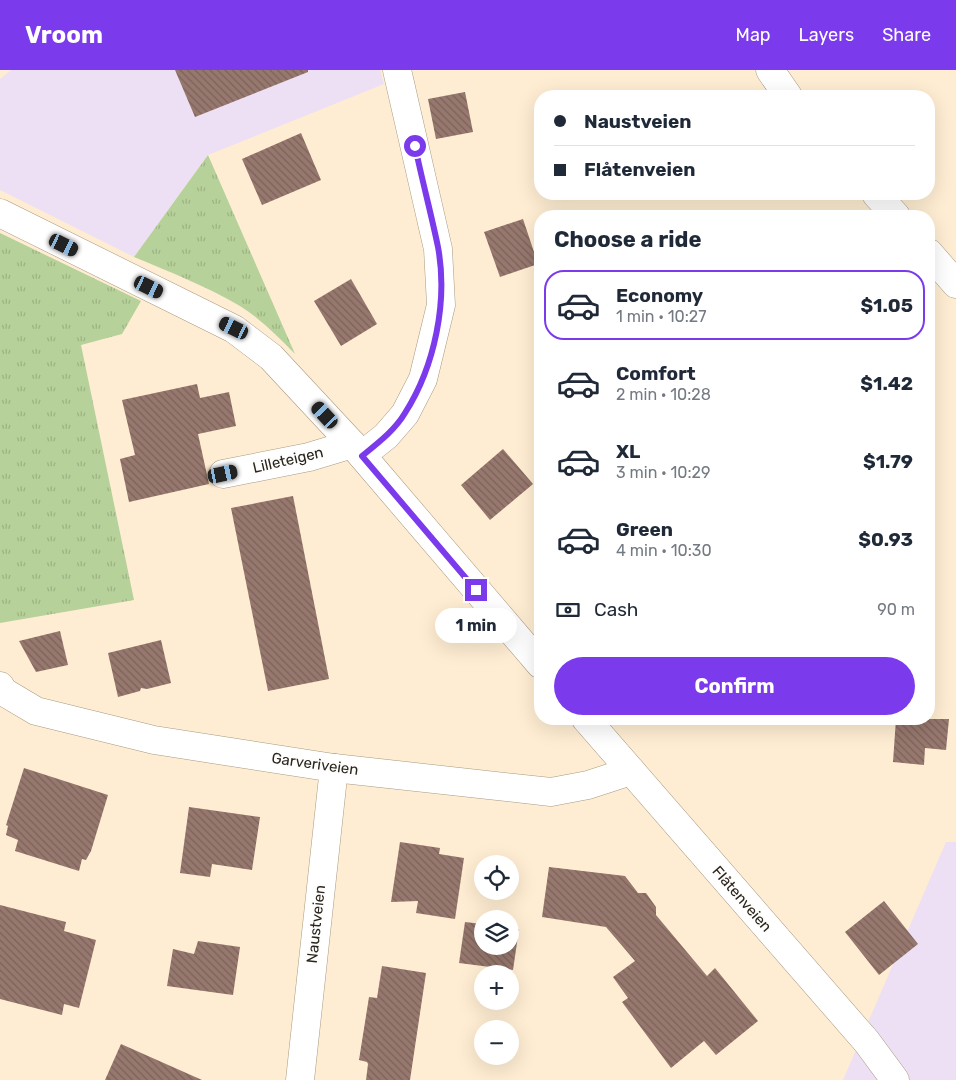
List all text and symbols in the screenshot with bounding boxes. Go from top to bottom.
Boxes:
text: Vroom [25,21,103,49]
text: Map [736,24,771,46]
text: Layers [799,24,854,46]
text: Share [882,24,931,46]
text: Naustveien [584,110,692,133]
route start [404,135,426,157]
text: Flåtenveien [584,158,696,181]
text: Choose a ride [554,226,701,253]
car [47,232,80,258]
car [132,274,165,300]
icon: car [556,283,601,328]
text: Economy [616,284,703,307]
text: $1.05 [860,294,913,317]
text: 1 min · 10:27 [616,307,706,326]
car [217,315,250,341]
icon: car [556,361,601,406]
text: Comfort [616,362,696,385]
text: $1.42 [860,372,913,395]
text: 2 min · 10:28 [616,385,711,404]
car [309,399,340,431]
icon: car [556,439,601,484]
text: XL [616,440,640,463]
street label: Lilleteigen [251,443,325,477]
text: $1.79 [863,450,913,473]
text: 3 min · 10:29 [616,463,710,482]
car [206,464,239,484]
icon: car [556,517,601,562]
text: Green [616,518,673,541]
text: $0.93 [858,528,913,551]
text: 4 min · 10:30 [616,541,712,560]
route end [465,579,487,601]
icon: cash [554,596,582,624]
text: Cash [594,598,638,621]
text: 90 m [877,600,915,619]
callout: 1 min [435,608,517,642]
text: 1 min [456,616,496,635]
button: Confirm [554,657,915,715]
street label: Garveriveien [270,749,360,779]
map controls [474,855,519,1065]
button: locate [474,855,519,900]
street label: Flåtenveien [709,862,775,936]
street label: Naustveien [303,884,329,964]
button: layers [474,910,519,955]
button: + [474,965,519,1010]
button: − [474,1020,519,1065]

